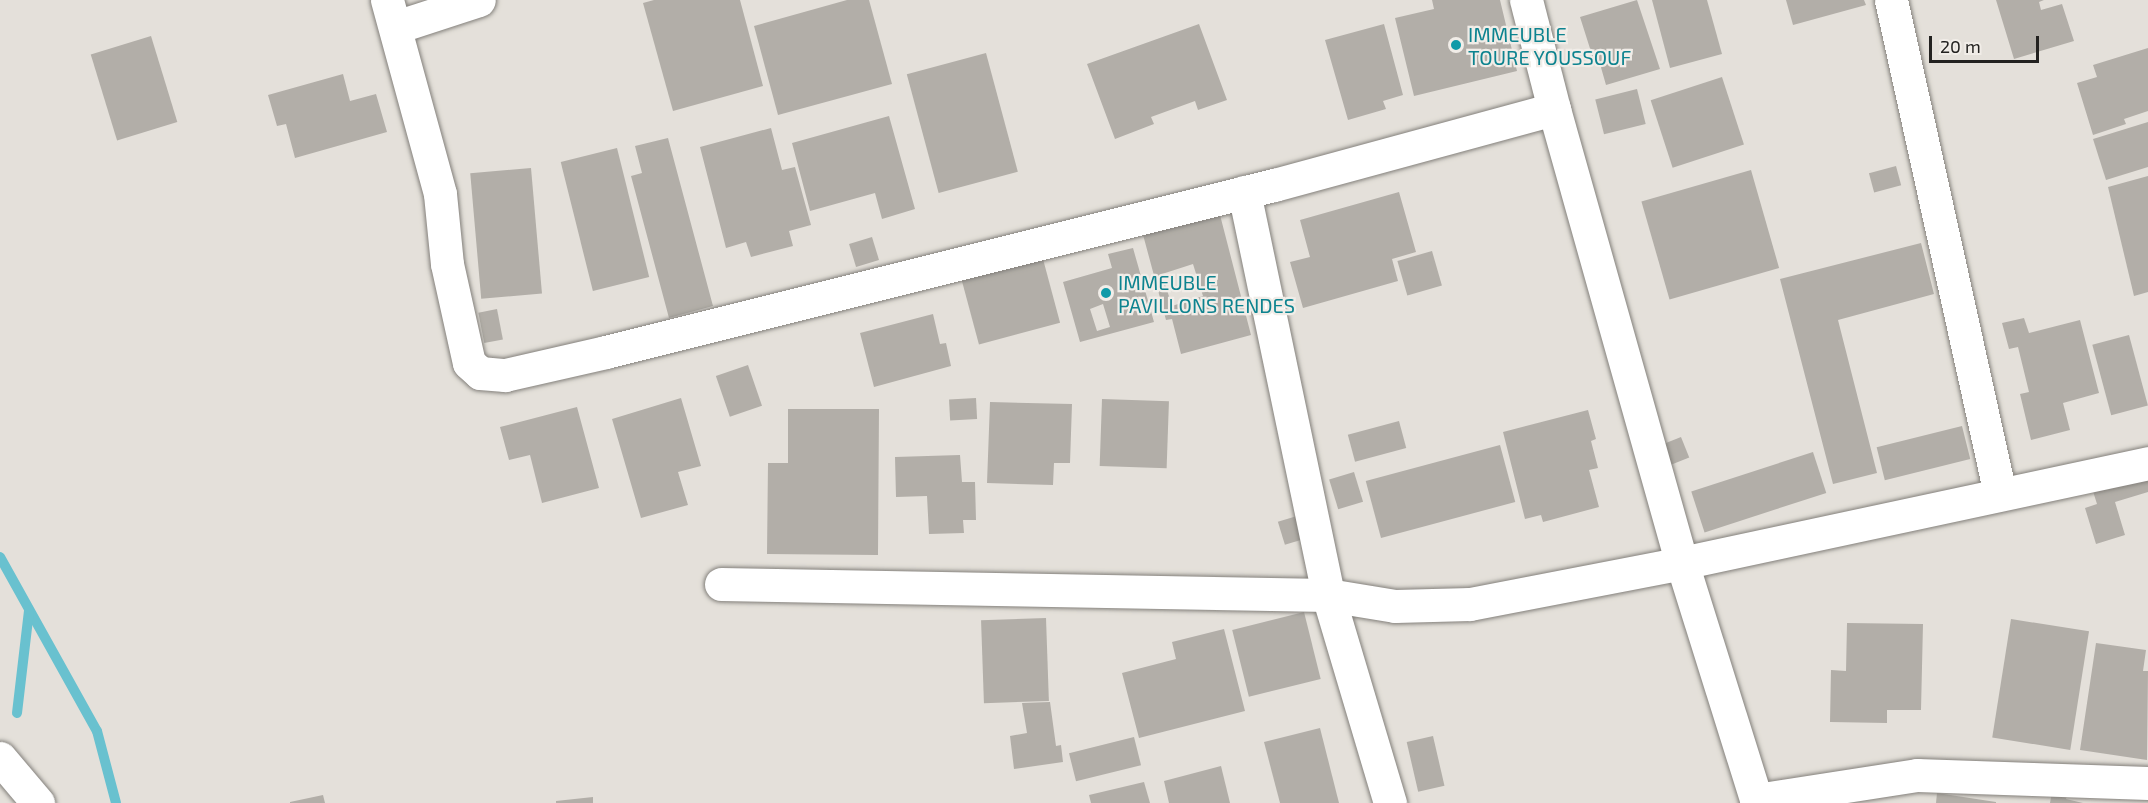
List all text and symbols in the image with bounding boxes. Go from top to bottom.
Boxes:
place label: IMMEUBLE TOURE YOUSSOUF [1468,22,1632,69]
scale bar [1932,24,2042,62]
text: 20 m [1940,35,1981,57]
marker: IMMEUBLE TOURE YOUSSOUF [1449,38,1463,52]
place label: IMMEUBLE PAVILLONS RENDES [1118,270,1295,317]
marker: IMMEUBLE PAVILLONS RENDES [1099,286,1113,300]

